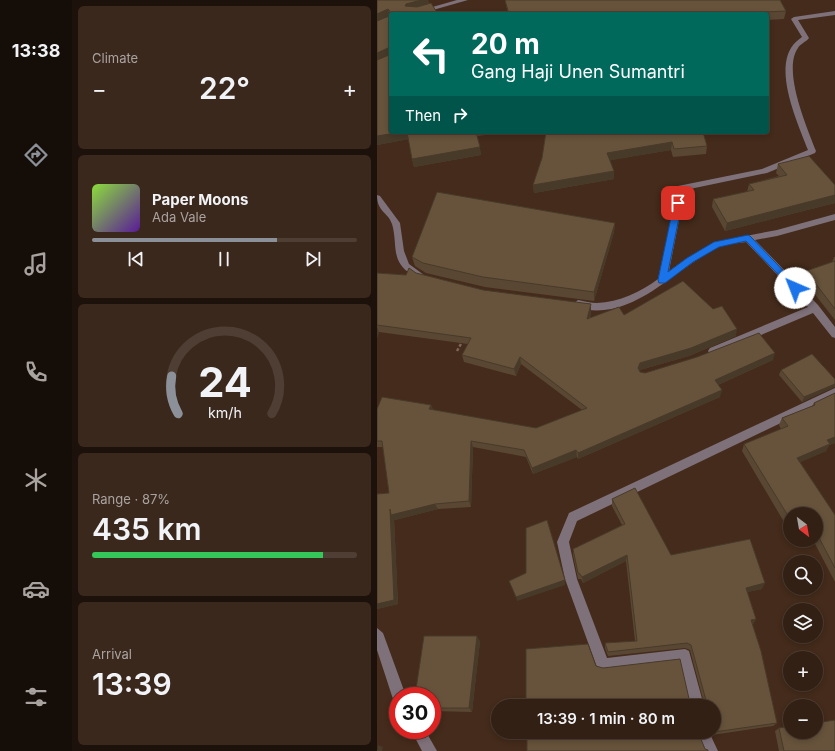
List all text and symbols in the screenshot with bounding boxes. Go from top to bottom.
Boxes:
text: 20 m [471,27,540,61]
icon: left [405,28,457,80]
text: 13:38 [12,40,60,61]
text: Climate [92,50,138,66]
text: Gang Haji Unen Sumantri [471,61,685,82]
text: 22° [199,70,250,106]
text: − [92,76,107,102]
text: + [342,76,357,102]
icon: right [449,104,471,126]
text: Then [405,106,441,125]
icon: directions [22,141,50,169]
pin [661,186,695,220]
text: Paper Moons [152,190,248,209]
icon: arrive [667,192,689,214]
text: Ada Vale [152,209,206,225]
icon: previous [125,248,147,270]
icon: pause [213,248,235,270]
icon: next [302,248,324,270]
icon: music [22,250,50,278]
position arrow [774,267,816,309]
text: 24 [198,356,251,406]
icon: phone [22,358,50,386]
text: km/h [208,403,241,420]
icon: climate [22,466,50,494]
text: Range · 87% [92,491,170,507]
north arrow [783,507,823,547]
map controls [783,507,823,739]
text: 435 km [92,511,202,547]
button: search [783,555,823,595]
icon: car [22,575,50,603]
button: layers [783,603,823,643]
text: Arrival [92,646,132,662]
button: + [783,651,823,691]
text: 13:39 [92,666,172,702]
icon: filters [22,683,50,711]
speed limit sign: 30 [389,687,441,739]
button: − [783,699,823,739]
text: 13:39 · 1 min · 80 m [537,709,675,728]

